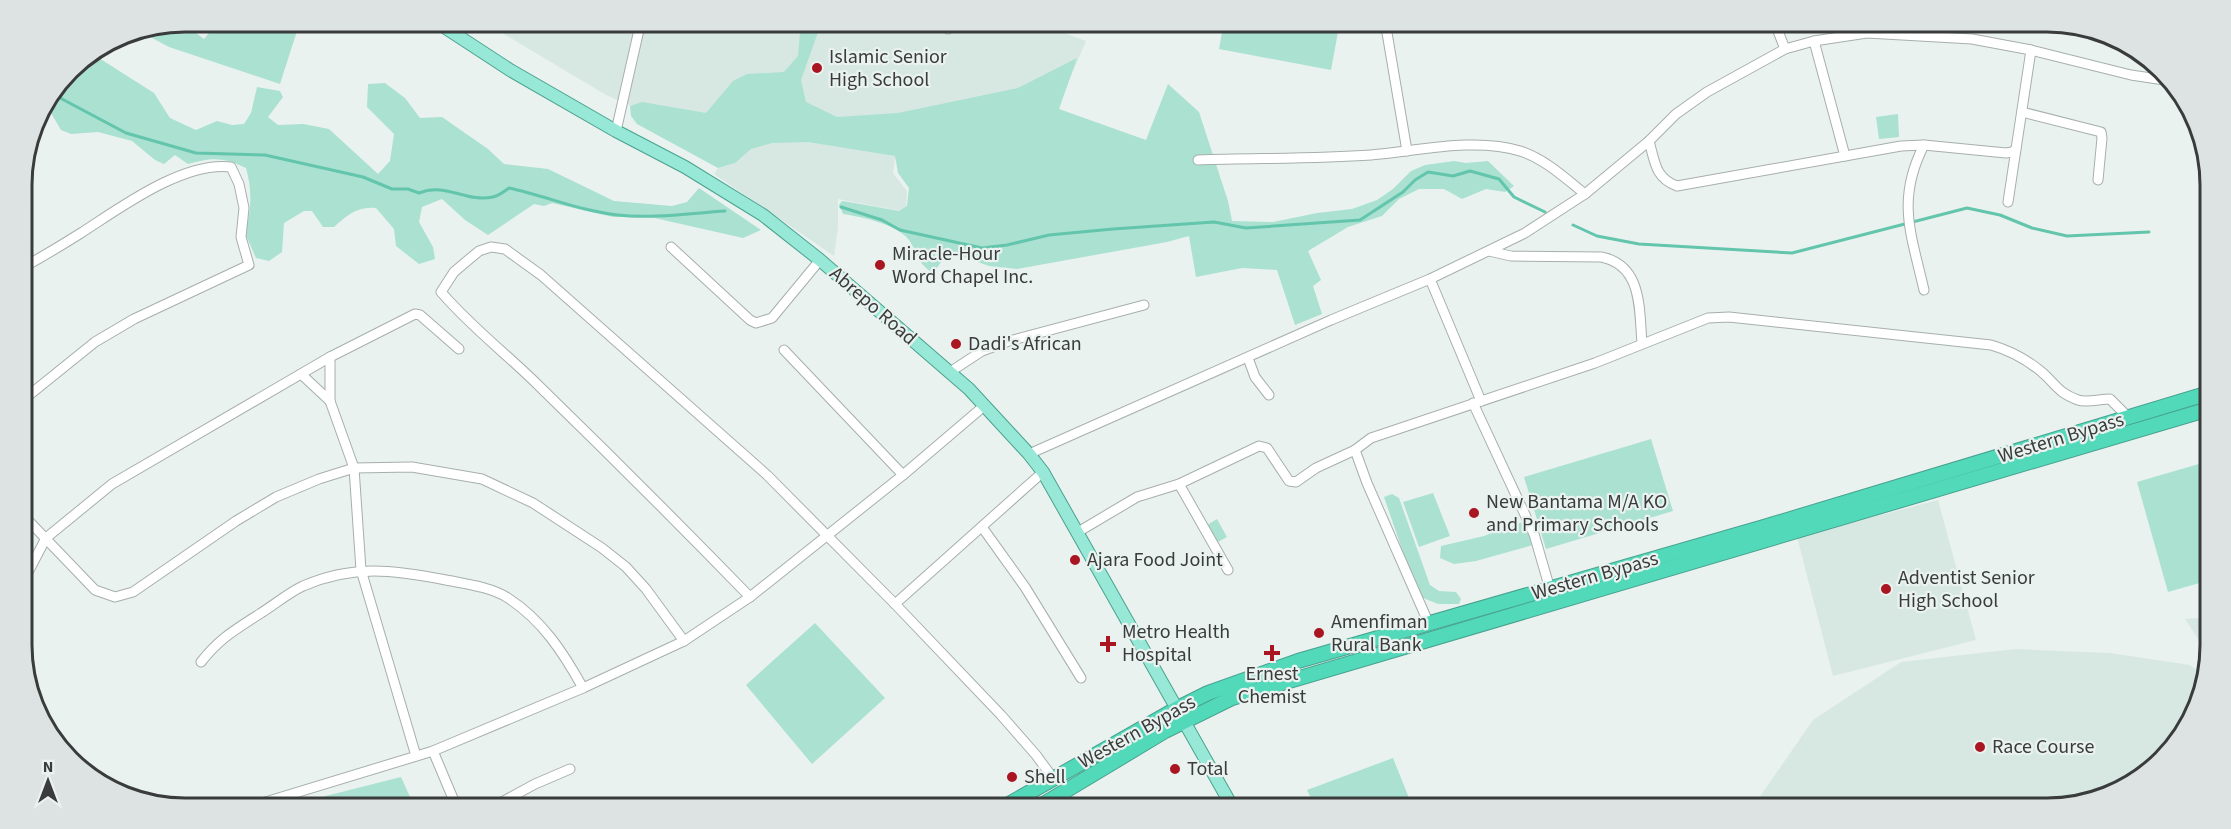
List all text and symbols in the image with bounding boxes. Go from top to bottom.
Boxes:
place label: Islamic Senior High School [829,43,947,94]
marker: Islamic Senior High School [810,61,824,75]
place label: Miracle-Hour Word Chapel Inc. [892,240,1033,291]
marker: Miracle-Hour Word Chapel Inc. [873,258,887,272]
street label: Abrepo Road [823,260,923,352]
place label: Dadi's African [968,330,1082,358]
marker: Dadi's African [949,337,963,351]
street label: Western Bypass [1995,406,2127,470]
place label: New Bantama M/A KO and Primary Schools [1486,488,1667,539]
marker: New Bantama M/A KO and Primary Schools [1467,506,1481,520]
street label: Western Bypass [1528,545,1662,607]
place label: Ajara Food Joint [1087,546,1223,574]
marker: Ajara Food Joint [1068,553,1082,567]
place label: Adventist Senior High School [1898,564,2035,615]
marker: Adventist Senior High School [1879,582,1893,596]
place label: Amenfiman Rural Bank [1331,608,1428,659]
place label: Metro Health Hospital [1122,618,1230,669]
marker: Amenfiman Rural Bank [1312,626,1326,640]
marker: Metro Health Hospital [1099,635,1117,653]
marker: Ernest Chemist [1265,646,1279,660]
place label: Ernest Chemist [1238,660,1306,711]
street label: Western Bypass [1073,688,1201,776]
place label: Race Course [1992,733,2094,761]
marker: Race Course [1973,740,1987,754]
north arrow [18,751,78,811]
place label: Total [1187,755,1228,783]
text: N [43,756,53,778]
marker: Total [1168,762,1182,776]
place label: Shell [1024,763,1066,791]
marker: Shell [1005,770,1019,784]

